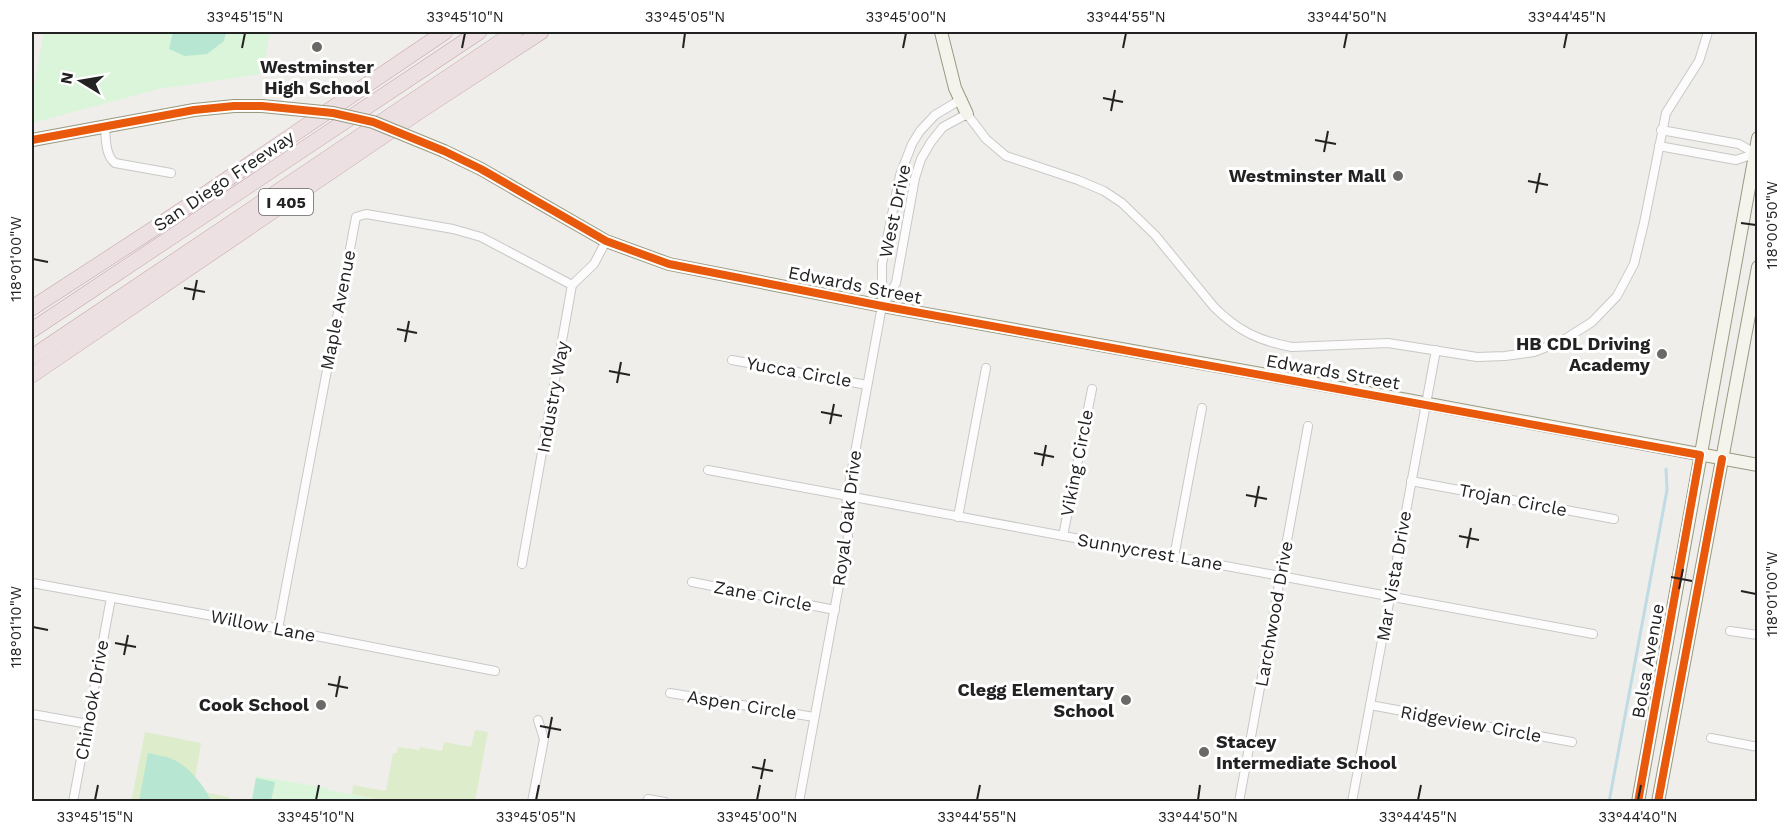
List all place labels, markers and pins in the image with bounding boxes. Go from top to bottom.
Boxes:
marker: Westminster High School [310,40,324,54]
place label: Westminster High School [260,56,374,98]
place label: Westminster Mall [1229,165,1386,186]
marker: Westminster Mall [1391,169,1405,183]
place label: HB CDL Driving Academy [1516,333,1651,375]
marker: HB CDL Driving Academy [1655,347,1669,361]
place label: Clegg Elementary School [958,679,1115,721]
marker: Clegg Elementary School [1119,693,1133,707]
place label: Cook School [199,694,309,715]
marker: Cook School [314,698,328,712]
place label: Stacey Intermediate School [1216,731,1397,773]
marker: Stacey Intermediate School [1197,745,1211,759]

